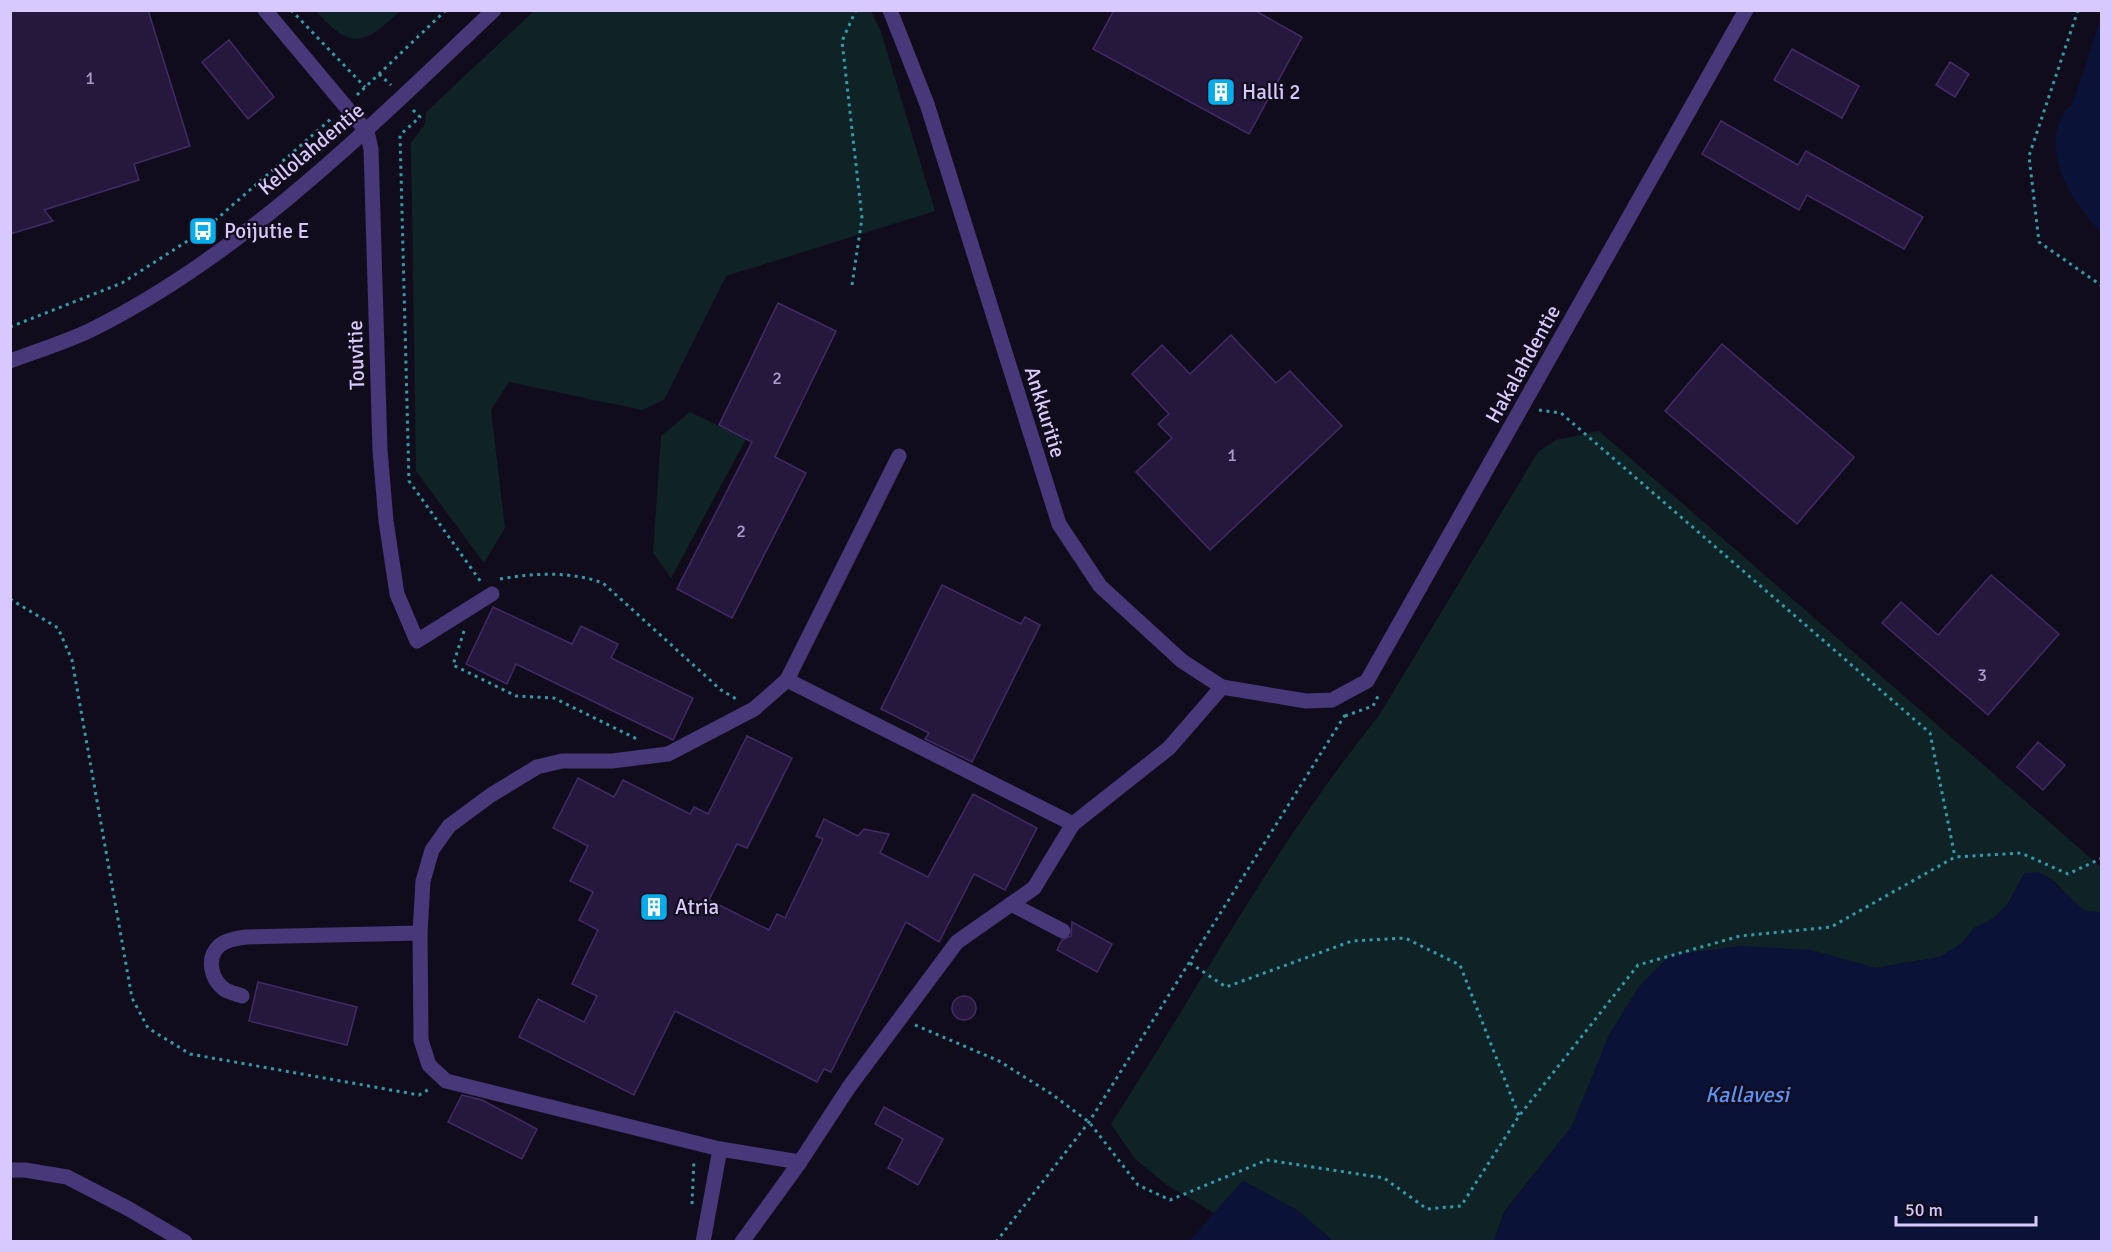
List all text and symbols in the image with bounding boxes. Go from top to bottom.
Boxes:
house number: 1 [85,67,95,89]
building icon: Halli 2 [1205,76,1237,108]
place label: Halli 2 [1242,79,1300,105]
street label: Kellolahdentie [253,97,369,201]
bus stop icon: Poijutie E [187,215,219,247]
place label: Poijutie E [224,218,310,244]
street label: Hakalahdentie [1480,300,1566,428]
street label: Touvitie [342,320,370,390]
street label: Ankkuritie [1019,363,1071,461]
house number: 2 [772,367,782,389]
house number: 1 [1227,444,1237,466]
house number: 2 [736,520,746,542]
house number: 3 [1977,664,1987,686]
building icon: Atria [638,891,670,923]
place label: Atria [675,894,719,920]
water label: Kallavesi [1705,1081,1791,1108]
scale bar [1896,1189,2036,1227]
text: 50 m [1905,1199,1943,1221]

